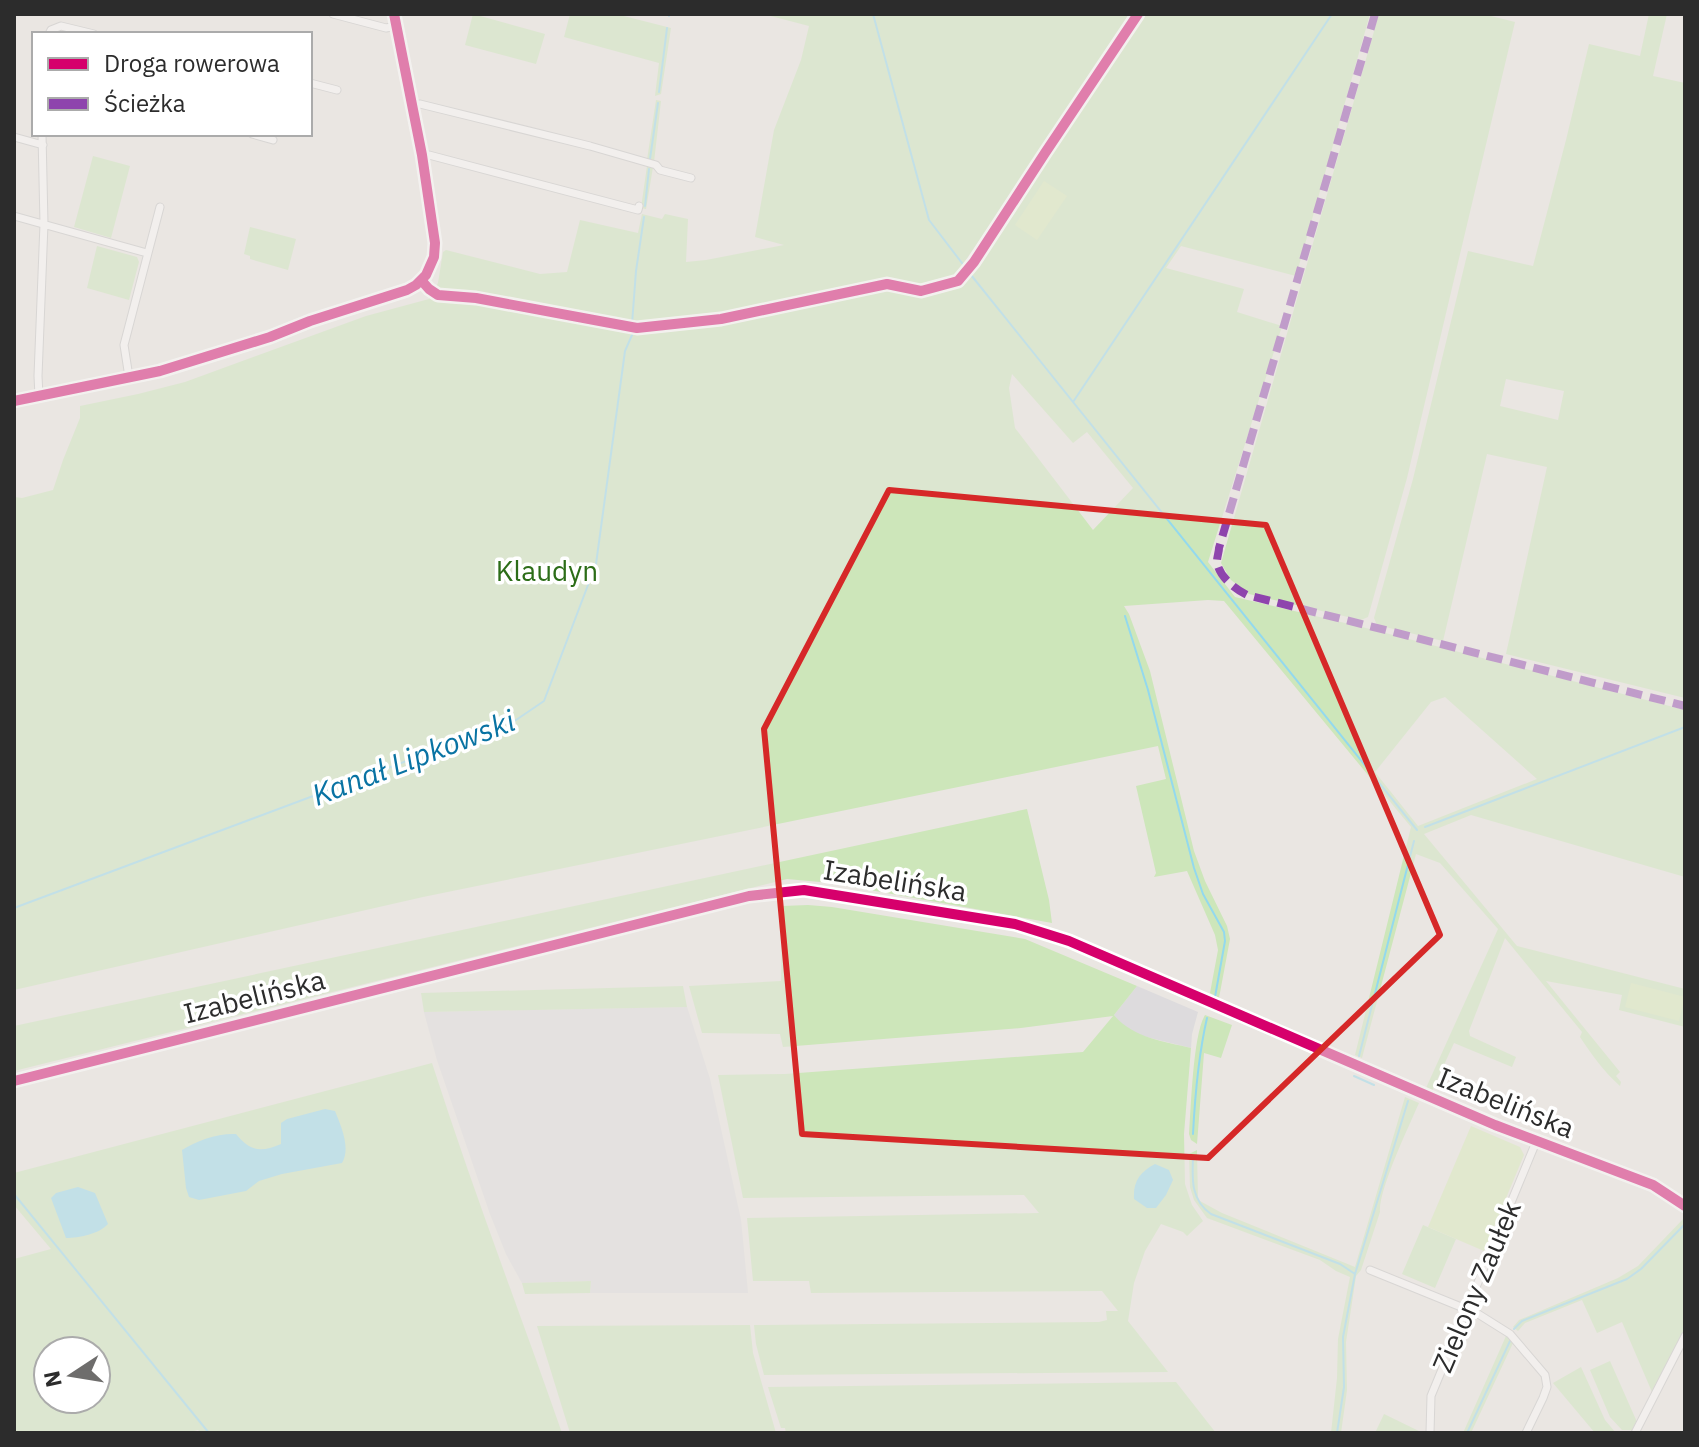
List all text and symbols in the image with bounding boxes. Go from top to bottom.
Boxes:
legend [32,32,312,136]
text: Droga rowerowa [104,47,280,79]
text: Ścieżka [104,87,186,119]
park label: Klaudyn [496,552,598,589]
water label: Kanał Lipkowski [306,700,520,814]
street label: Izabelińska [821,850,969,910]
street label: Izabelińska [179,961,329,1031]
street label: Izabelińska [1432,1058,1580,1146]
street label: Zielony Zaułek [1423,1194,1529,1378]
north arrow [32,1335,112,1415]
text: N [36,1368,68,1390]

